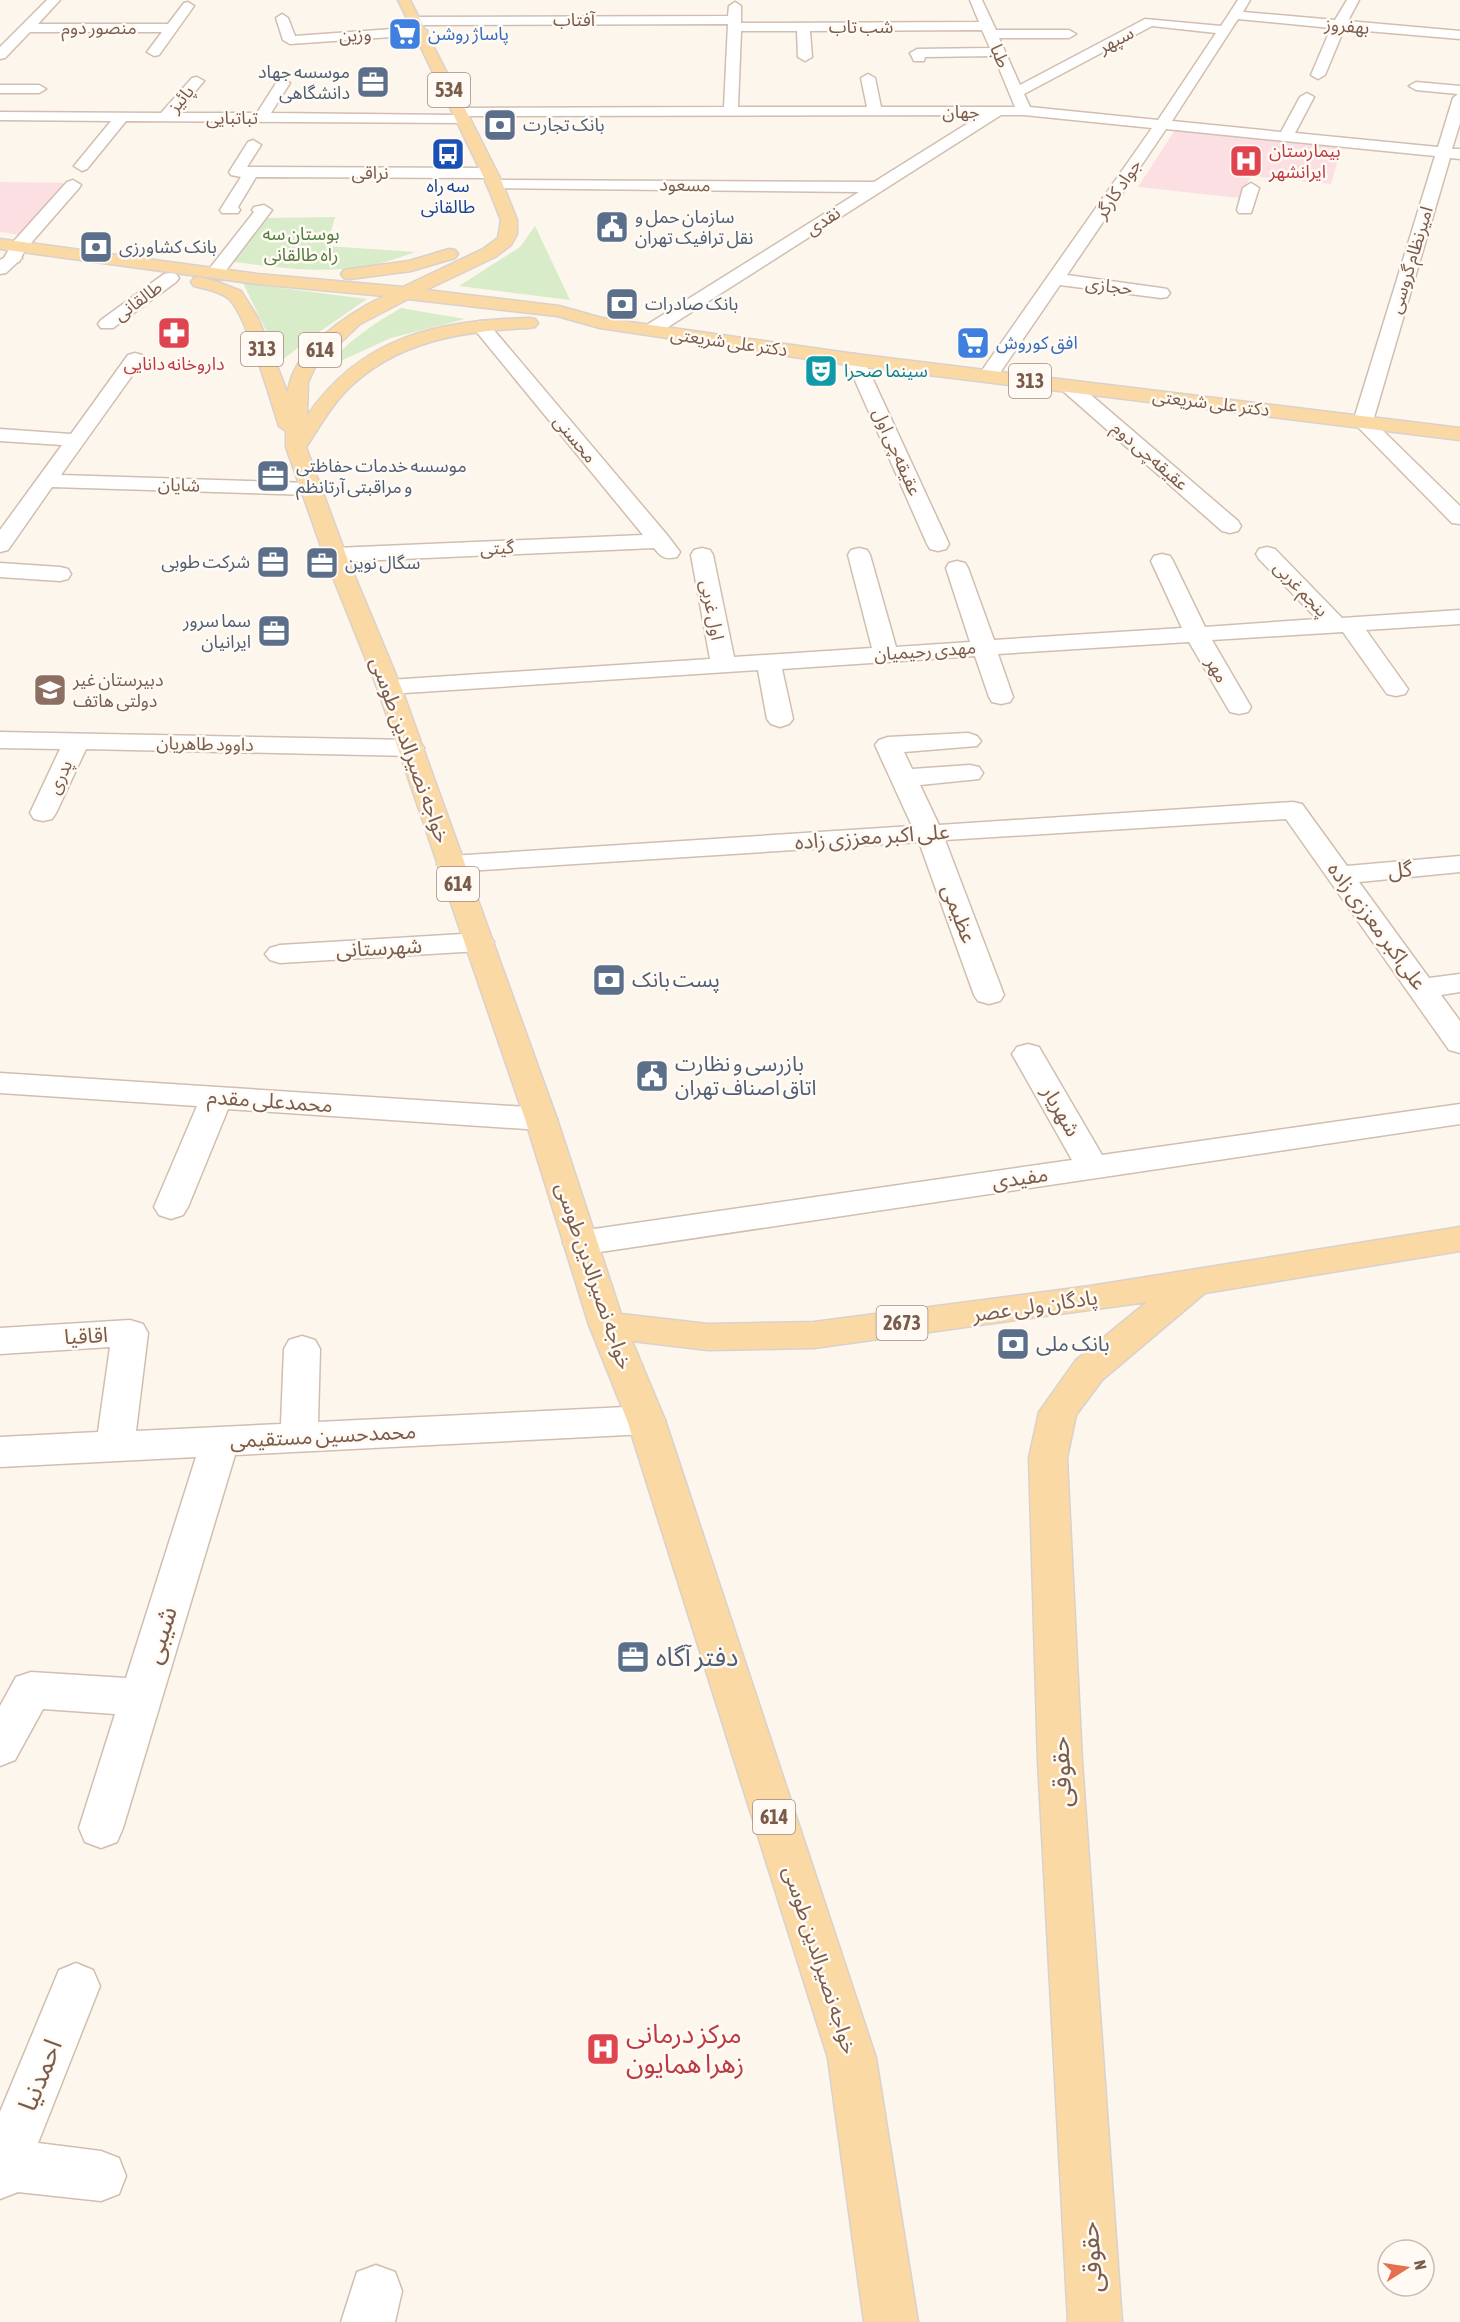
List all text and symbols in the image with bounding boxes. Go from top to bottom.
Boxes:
street label: آفتاب [553,9,596,30]
street label: بهفروز [1323,13,1370,39]
supermarket icon: پاساژ روشن [387,16,423,52]
street label: شب تاب [829,16,893,37]
street label: منصور دوم [61,17,137,42]
street label: سپهر [1094,22,1138,59]
street label: وزین [338,23,372,47]
place label: پاساژ روشن [428,23,509,45]
street label: طبا [986,41,1015,71]
place label: موسسه جهاد دانشگاهی [258,61,350,104]
office icon: موسسه جهاد دانشگاهی [355,64,391,100]
road number: 534 [428,73,470,107]
street label: پائیز [163,81,199,118]
street label: جهان [942,101,980,123]
street label: تباتبایی [206,107,258,129]
bank icon: بانک تجارت [482,107,518,143]
place label: بانک تجارت [523,114,605,136]
bus stop icon: سه راه طالقانی [430,136,466,172]
place label: بیمارستان ایرانشهر [1268,140,1341,183]
hospital icon: بیمارستان ایرانشهر [1228,143,1264,179]
street label: جواد کارگر [1089,155,1146,224]
street label: نراقی [351,162,389,184]
street label: مسعود [659,174,711,196]
place label: سه راه طالقانی [421,175,475,218]
street label: نقدی [801,202,845,240]
street label: امیرنظام گروسی [1384,204,1441,317]
place label: سازمان حمل و نقل ترافیک تهران [635,206,753,249]
public building icon: سازمان حمل و نقل ترافیک تهران [594,209,630,245]
park label: بوستان سه راه طالقانی [262,223,340,266]
bank icon: بانک کشاورزی [78,229,114,265]
place label: بانک کشاورزی [119,236,217,258]
street label: حجازی [1084,272,1134,300]
street label: طالقانی [110,276,166,326]
bank icon: بانک صادرات [604,286,640,322]
place label: بانک صادرات [645,293,738,315]
pharmacy icon: داروخانه دانایی [156,315,192,351]
street label: دکتر علی شریعتی [669,323,789,361]
supermarket icon: افق کوروش [955,325,991,361]
road number: 313 [241,332,283,366]
place label: افق کوروش [996,332,1078,354]
road number: 614 [299,333,341,367]
place label: داروخانه دانایی [124,353,225,375]
theatre icon: سینما صحرا [803,353,839,389]
place label: سینما صحرا [844,360,928,382]
road number: 313 [1009,364,1051,398]
street label: دکتر علی شریعتی [1151,385,1271,421]
street label: عقیقه‌چی اول [868,405,926,499]
street label: محسنی [549,411,601,467]
street label: عقیقه‌چی دوم [1105,417,1193,497]
place label: موسسه خدمات حفاظتی و مراقبتی آرتانظم [296,455,467,500]
office icon: موسسه خدمات حفاظتی و مراقبتی آرتانظم [255,458,291,494]
street label: شایان [157,473,201,497]
street label: گیتی [479,536,515,560]
office icon: شرکت طوبی [255,544,291,580]
office icon: سگال نوین [304,545,340,581]
place label: شرکت طوبی [161,551,250,573]
place label: سگال نوین [345,552,420,574]
street label: پنجم غربی [1268,556,1333,623]
street label: اول غربی [695,578,729,642]
place label: سما سرور ایرانیان [182,610,251,653]
office icon: سما سرور ایرانیان [256,613,292,649]
street label: مهدی رحیمیان [873,636,977,666]
street label: مهر [1201,652,1233,687]
street label: خواجه نصیرالدین طوسی [365,653,456,846]
place label: دبیرستان غیر دولتی هاتف [72,669,164,712]
school or university icon: دبیرستان غیر دولتی هاتف [32,672,68,708]
street label: داوود طاهریان [156,732,254,756]
street label: پدری [43,756,78,798]
street label: علی اکبر معززی زاده [794,819,950,854]
street label: گل [1387,856,1413,883]
street label: علی‌اکبر معززی زاده [1323,857,1432,995]
road number: 614 [437,867,479,901]
street label: عظیمی [937,881,982,947]
street label: شهرستانی [335,933,423,962]
bank icon: پست بانک [591,962,627,998]
place label: پست بانک [632,967,720,993]
place label: بازرسی و نظارت اتاق اصناف تهران [675,1051,816,1100]
public building icon: بازرسی و نظارت اتاق اصناف تهران [634,1058,670,1094]
street label: شهریار [1036,1080,1086,1141]
street label: محمدعلی مقدم [206,1084,334,1121]
street label: مفیدی [990,1161,1050,1194]
street label: خواجه نصیرالدین طوسی [551,1179,638,1373]
street label: پادگان ولی عصر [970,1284,1099,1328]
road number: 2673 [876,1306,928,1340]
street label: اقاقیا [63,1322,108,1348]
bank icon: بانک ملی [995,1326,1031,1362]
place label: بانک ملی [1036,1331,1110,1356]
street label: محمدحسین مستقیمی [229,1418,417,1453]
street label: شیبی [137,1603,183,1667]
office icon: دفتر آگاه [615,1639,651,1675]
place label: دفتر آگاه [656,1642,739,1672]
street label: حقوقی [1044,1736,1078,1808]
road number: 614 [753,1800,795,1834]
street label: خواجه نصیرالدین طوسی [778,1863,863,2057]
place label: مرکز درمانی زهرا همایون [626,2019,744,2079]
hospital icon: مرکز درمانی زهرا همایون [585,2031,621,2067]
street label: احمدنیا [12,2035,68,2115]
street label: حقوقی [1074,2220,1108,2294]
north arrow [1376,2238,1436,2298]
text: N [1411,2258,1430,2271]

